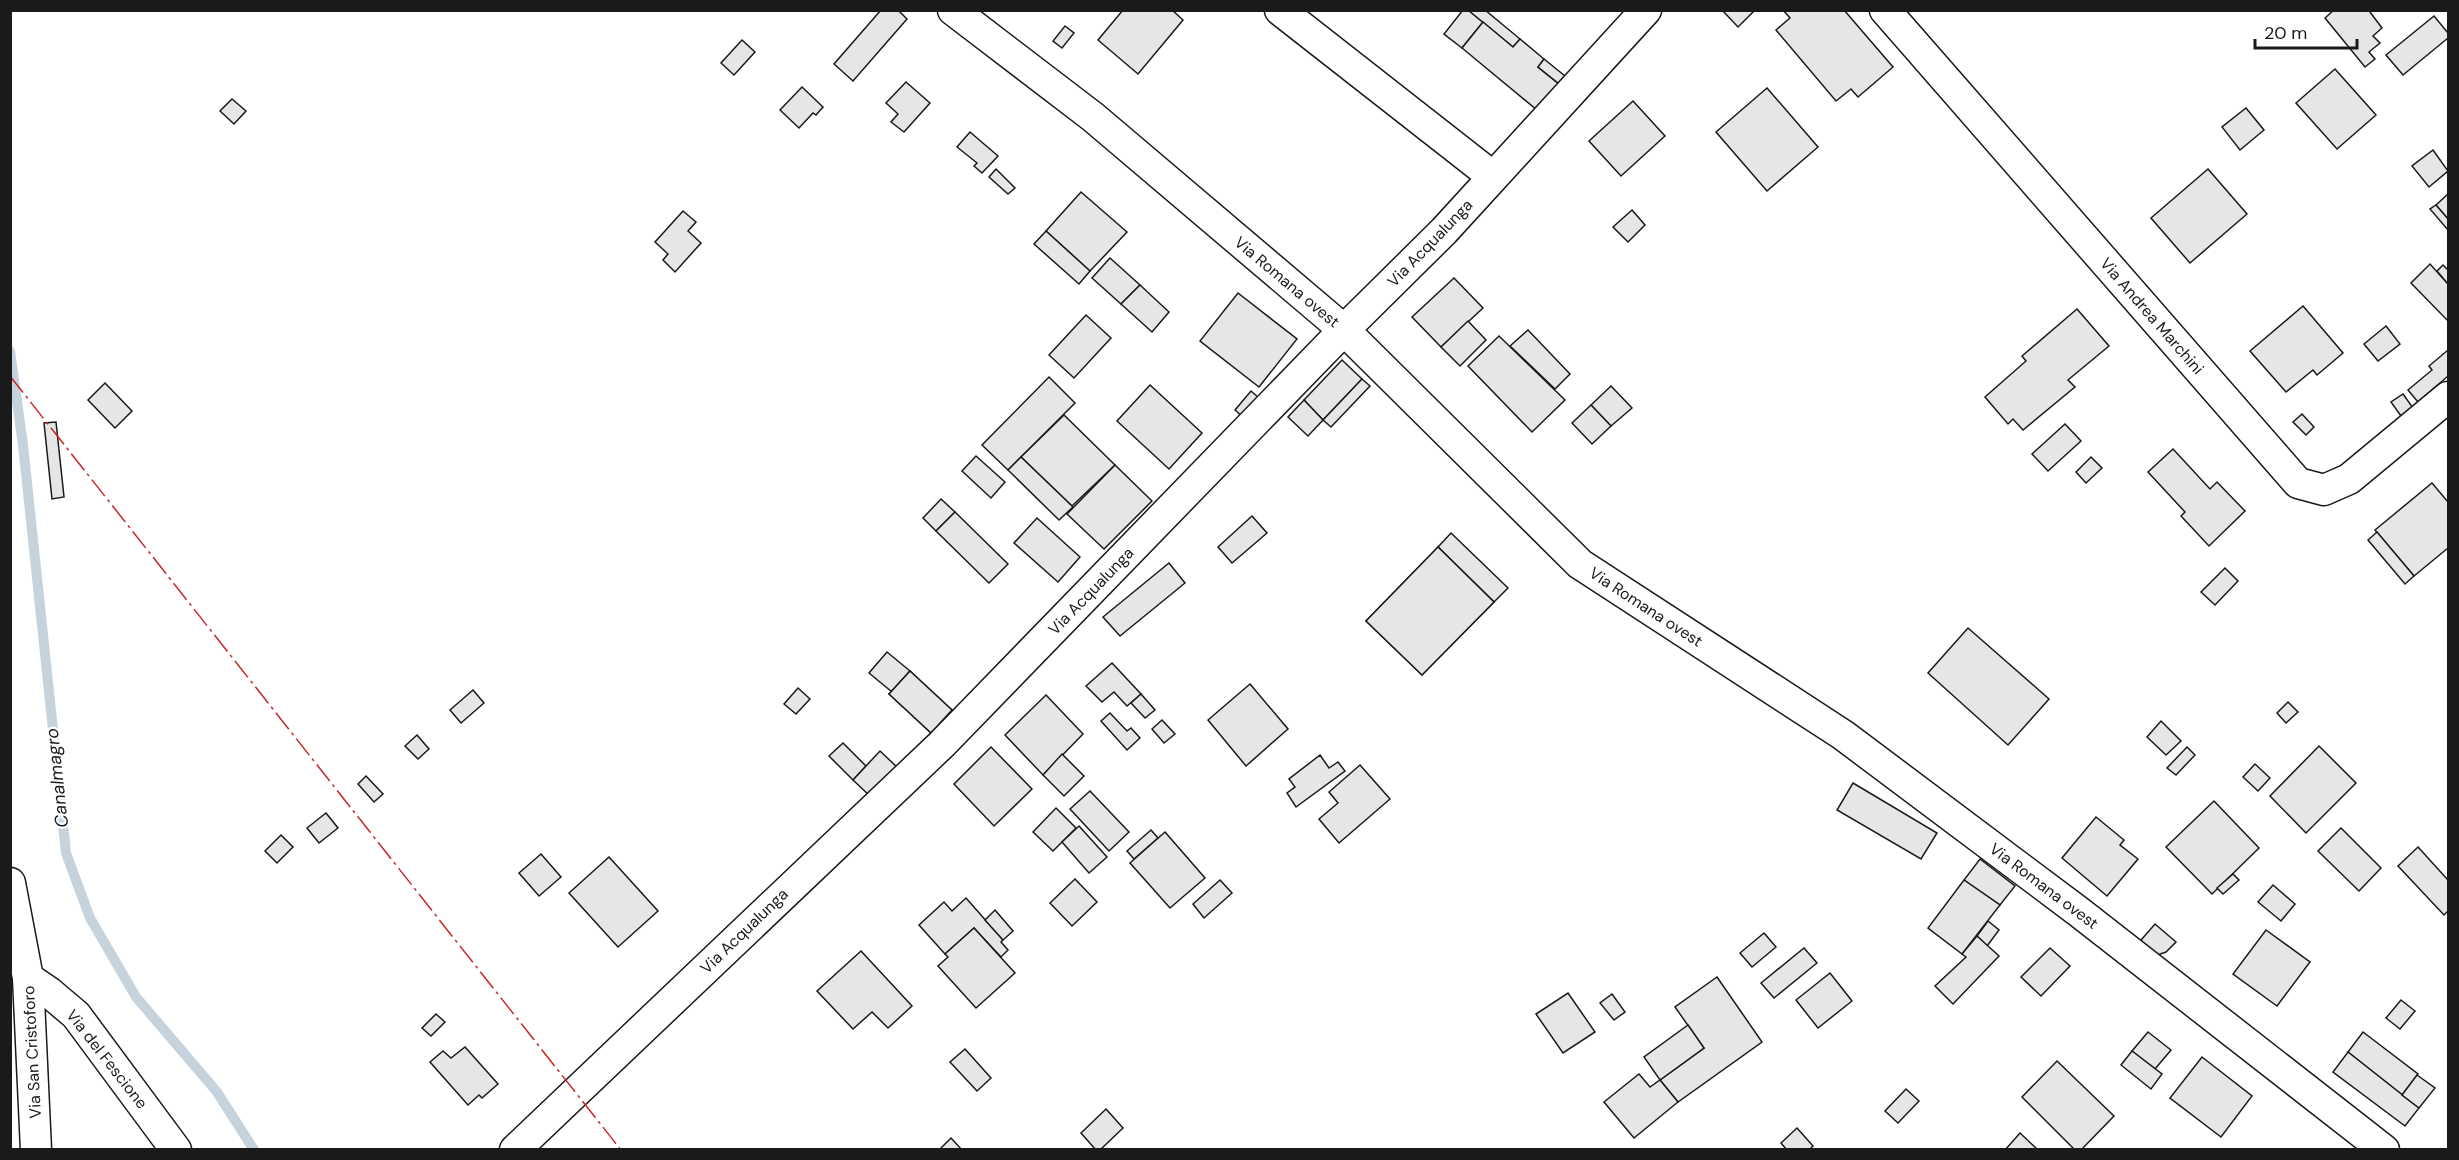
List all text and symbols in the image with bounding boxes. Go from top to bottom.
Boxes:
scale bar [2255,12,2357,50]
text: 20 m [2264,21,2307,45]
street label: Via Acqualunga [1383,195,1477,291]
street label: Via Romana ovest [1230,232,1344,332]
street label: Via Andrea Marchini [2096,253,2208,379]
street label: Via Acqualunga [1044,543,1138,639]
street label: Via Romana ovest [1585,562,1707,652]
water label: Canalmagro [40,727,74,829]
street label: Via Romana ovest [1985,838,2103,934]
street label: Via Acqualunga [696,884,792,978]
street label: Via San Cristoforo [18,985,46,1119]
street label: Via del Fescione [62,1005,152,1113]

